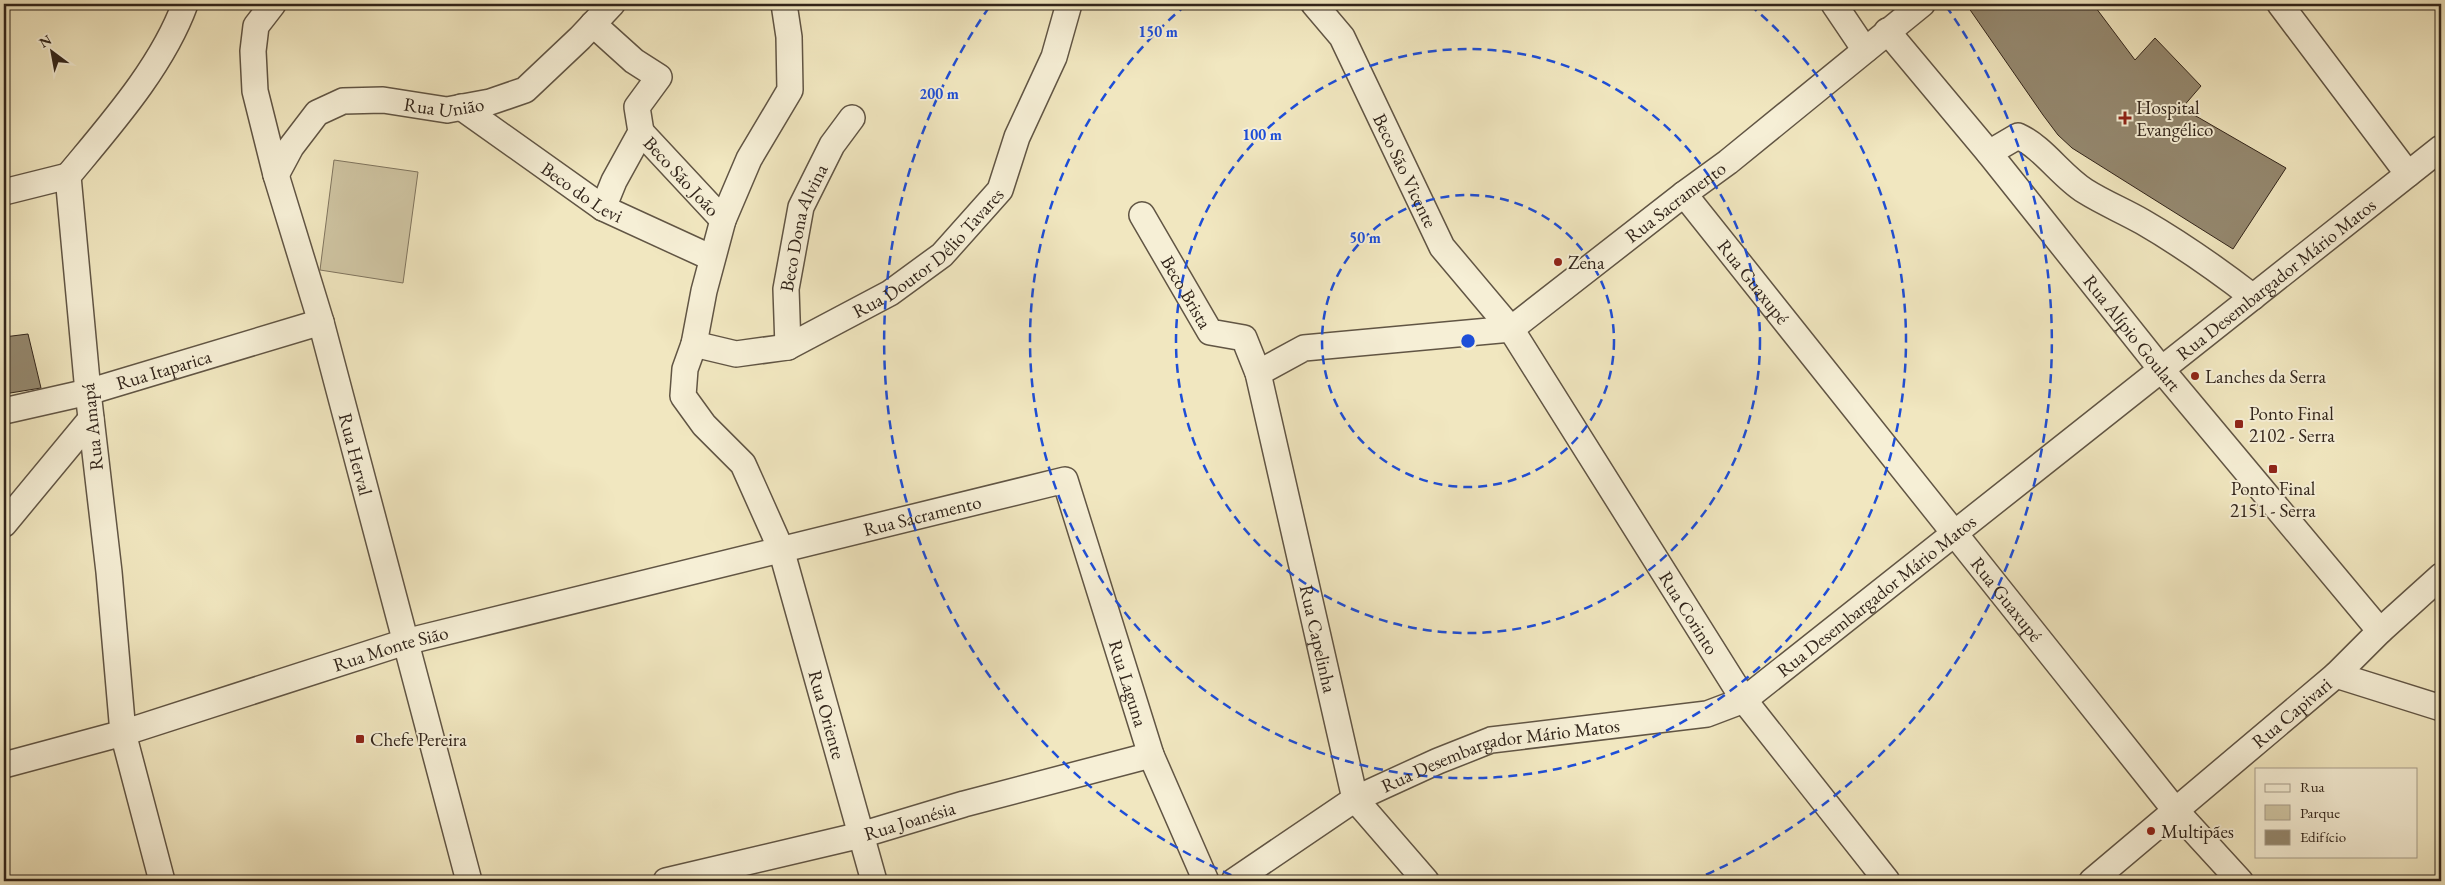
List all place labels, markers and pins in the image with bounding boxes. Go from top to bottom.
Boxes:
place label: Hospital Evangélico [2136,95,2213,142]
marker: Hospital Evangélico [2118,111,2132,125]
place label: Zena [1568,250,1605,275]
marker: Zena [1552,256,1564,268]
centre of rings [1459,332,1477,350]
place label: Lanches da Serra [2205,364,2327,389]
marker: Lanches da Serra [2189,370,2201,382]
place label: Ponto Final 2102 - Serra [2249,401,2335,448]
marker: Ponto Final 2102 - Serra [2233,418,2245,430]
marker: Ponto Final 2151 - Serra [2267,463,2279,475]
place label: Ponto Final 2151 - Serra [2230,476,2316,523]
place label: Chefe Pereira [370,727,467,752]
marker: Chefe Pereira [354,733,366,745]
place label: Multipães [2161,819,2234,844]
marker: Multipães [2145,825,2157,837]

